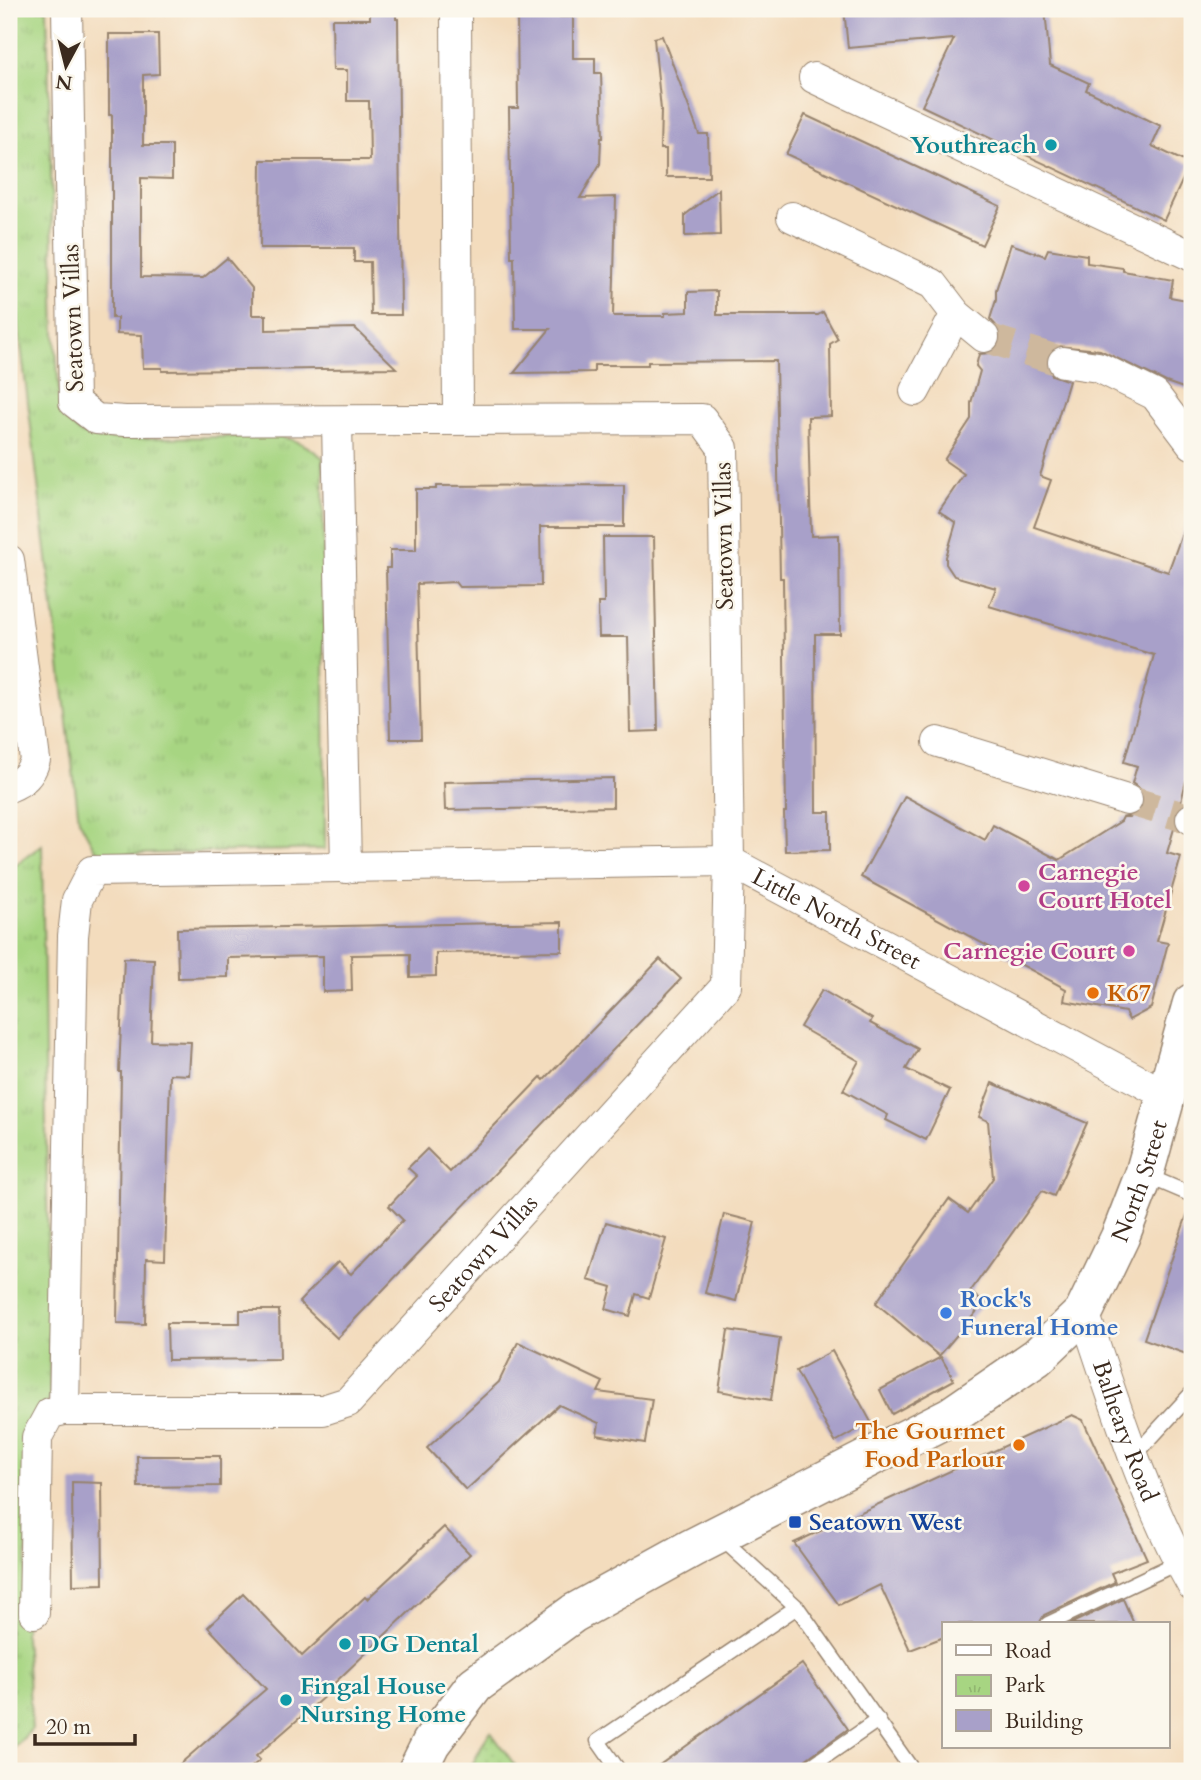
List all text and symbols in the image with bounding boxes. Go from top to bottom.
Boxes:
north arrow [32,32,102,102]
text: N [54,68,74,96]
place label: Youthreach [910,129,1037,162]
marker: Youthreach [1043,137,1059,153]
street label: Seatown Villas [54,243,92,393]
street label: Seatown Villas [706,462,742,610]
place label: Carnegie Court Hotel [1038,856,1172,917]
street label: Little North Street [746,860,927,977]
marker: Carnegie Court Hotel [1016,878,1032,894]
place label: Carnegie Court [943,935,1116,968]
marker: Carnegie Court [1121,943,1137,959]
place label: K67 [1107,977,1151,1010]
marker: K67 [1085,985,1101,1001]
street label: North Street [1103,1116,1175,1247]
street label: Seatown Villas [421,1187,545,1319]
place label: Rock's Funeral Home [960,1283,1119,1344]
marker: Rock's Funeral Home [938,1305,954,1321]
street label: Balheary Road [1085,1356,1166,1507]
place label: The Gourmet Food Parlour [855,1415,1006,1476]
marker: The Gourmet Food Parlour [1011,1437,1027,1453]
place label: Seatown West [809,1506,963,1539]
marker: Seatown West [787,1514,803,1530]
legend [942,1622,1170,1748]
place label: DG Dental [359,1628,479,1661]
marker: DG Dental [337,1636,353,1652]
text: Road [1005,1637,1051,1666]
place label: Fingal House Nursing Home [300,1670,466,1731]
text: Park [1005,1671,1046,1700]
marker: Fingal House Nursing Home [278,1692,294,1708]
scale bar [35,1703,135,1747]
text: Building [1005,1707,1083,1736]
text: 20 m [46,1713,91,1742]

